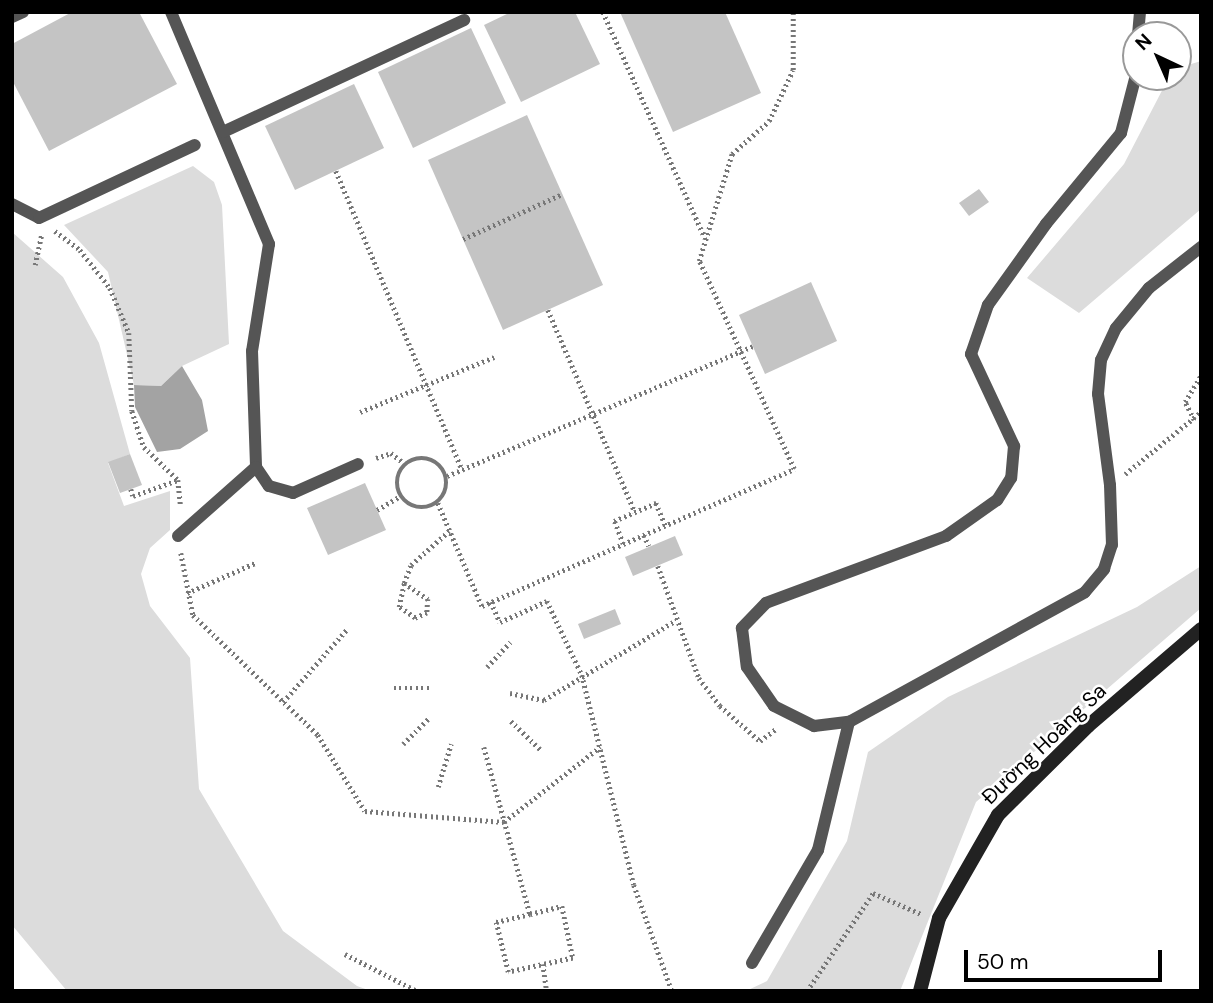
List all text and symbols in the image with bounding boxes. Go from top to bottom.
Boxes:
north arrow [1122,21,1192,91]
text: N [1130,28,1157,56]
street label: Đường Hoàng Sa [977,678,1111,810]
scale bar [968,936,1166,980]
text: 50 m [977,948,1028,976]

